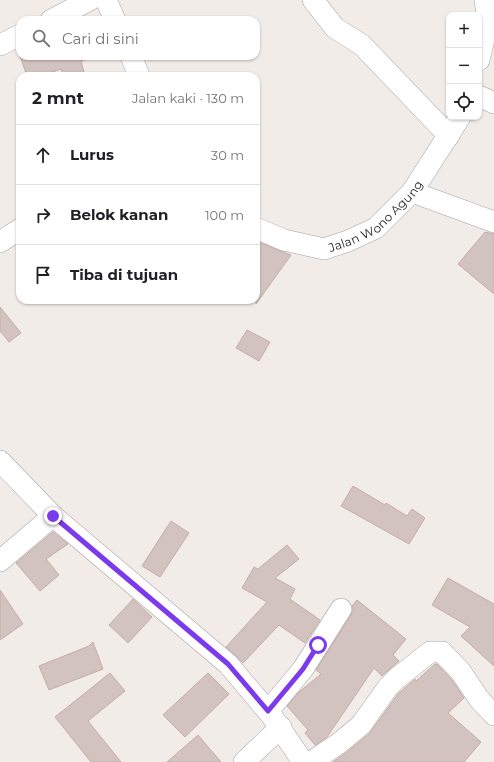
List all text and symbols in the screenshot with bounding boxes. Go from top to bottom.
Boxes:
map controls [446,12,482,120]
button: + [446,12,482,48]
search box [16,16,260,60]
icon: search [30,27,52,49]
text: Cari di sini [62,29,139,48]
button: − [446,48,482,84]
button: locate [446,84,482,120]
text: 2 mnt [32,88,84,108]
text: Jalan kaki · 130 m [132,90,244,106]
icon: ahead [32,144,54,166]
text: Lurus [70,145,114,164]
text: 30 m [211,147,244,163]
street label: Jalan Wono Agung [325,177,425,255]
icon: right [32,204,54,226]
text: Belok kanan [70,205,168,224]
text: 100 m [205,207,244,223]
icon: arrive [32,264,54,286]
text: Tiba di tujuan [70,265,178,284]
route end [44,507,62,525]
route start [309,636,327,654]

